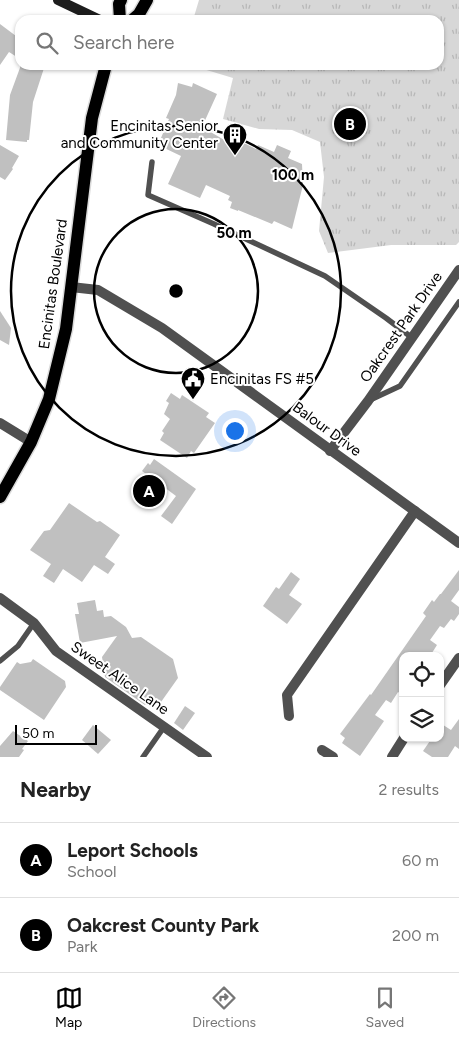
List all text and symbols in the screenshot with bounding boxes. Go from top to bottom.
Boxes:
search box [15,15,444,70]
icon: search [33,29,61,57]
text: Search here [73,31,175,54]
pin: B [334,105,366,143]
place label: Encinitas Senior and Community Center [61,117,218,152]
building icon: Encinitas Senior and Community Center [222,122,248,156]
text: 100 m [272,166,314,184]
street label: Encinitas Boulevard [35,218,71,350]
text: 50 m [216,224,252,242]
street label: Oakcrest Park Drive [356,268,446,386]
centre of rings [167,282,185,300]
public building icon: Encinitas FS #5 [180,366,206,400]
place label: Encinitas FS #5 [210,370,314,388]
street label: Balour Drive [289,398,365,460]
your location [222,418,248,444]
pin: A [133,472,165,510]
street label: Sweet Alice Lane [68,637,172,719]
map controls [399,652,444,742]
button: locate [399,652,444,697]
button: layers [399,697,444,742]
scale bar [15,722,98,745]
text: 50 m [22,725,54,742]
text: Nearby [20,777,91,802]
text: 2 results [379,780,439,799]
text: Leport Schools [67,839,198,862]
text: A [30,851,42,870]
text: 60 m [402,851,439,870]
text: School [67,862,117,881]
text: Oakcrest County Park [67,914,259,937]
text: B [31,926,41,945]
text: 200 m [392,926,439,945]
text: Park [67,937,97,956]
tab: Map [55,984,83,1031]
tab: Directions [192,984,256,1031]
tab: Saved [366,984,404,1031]

